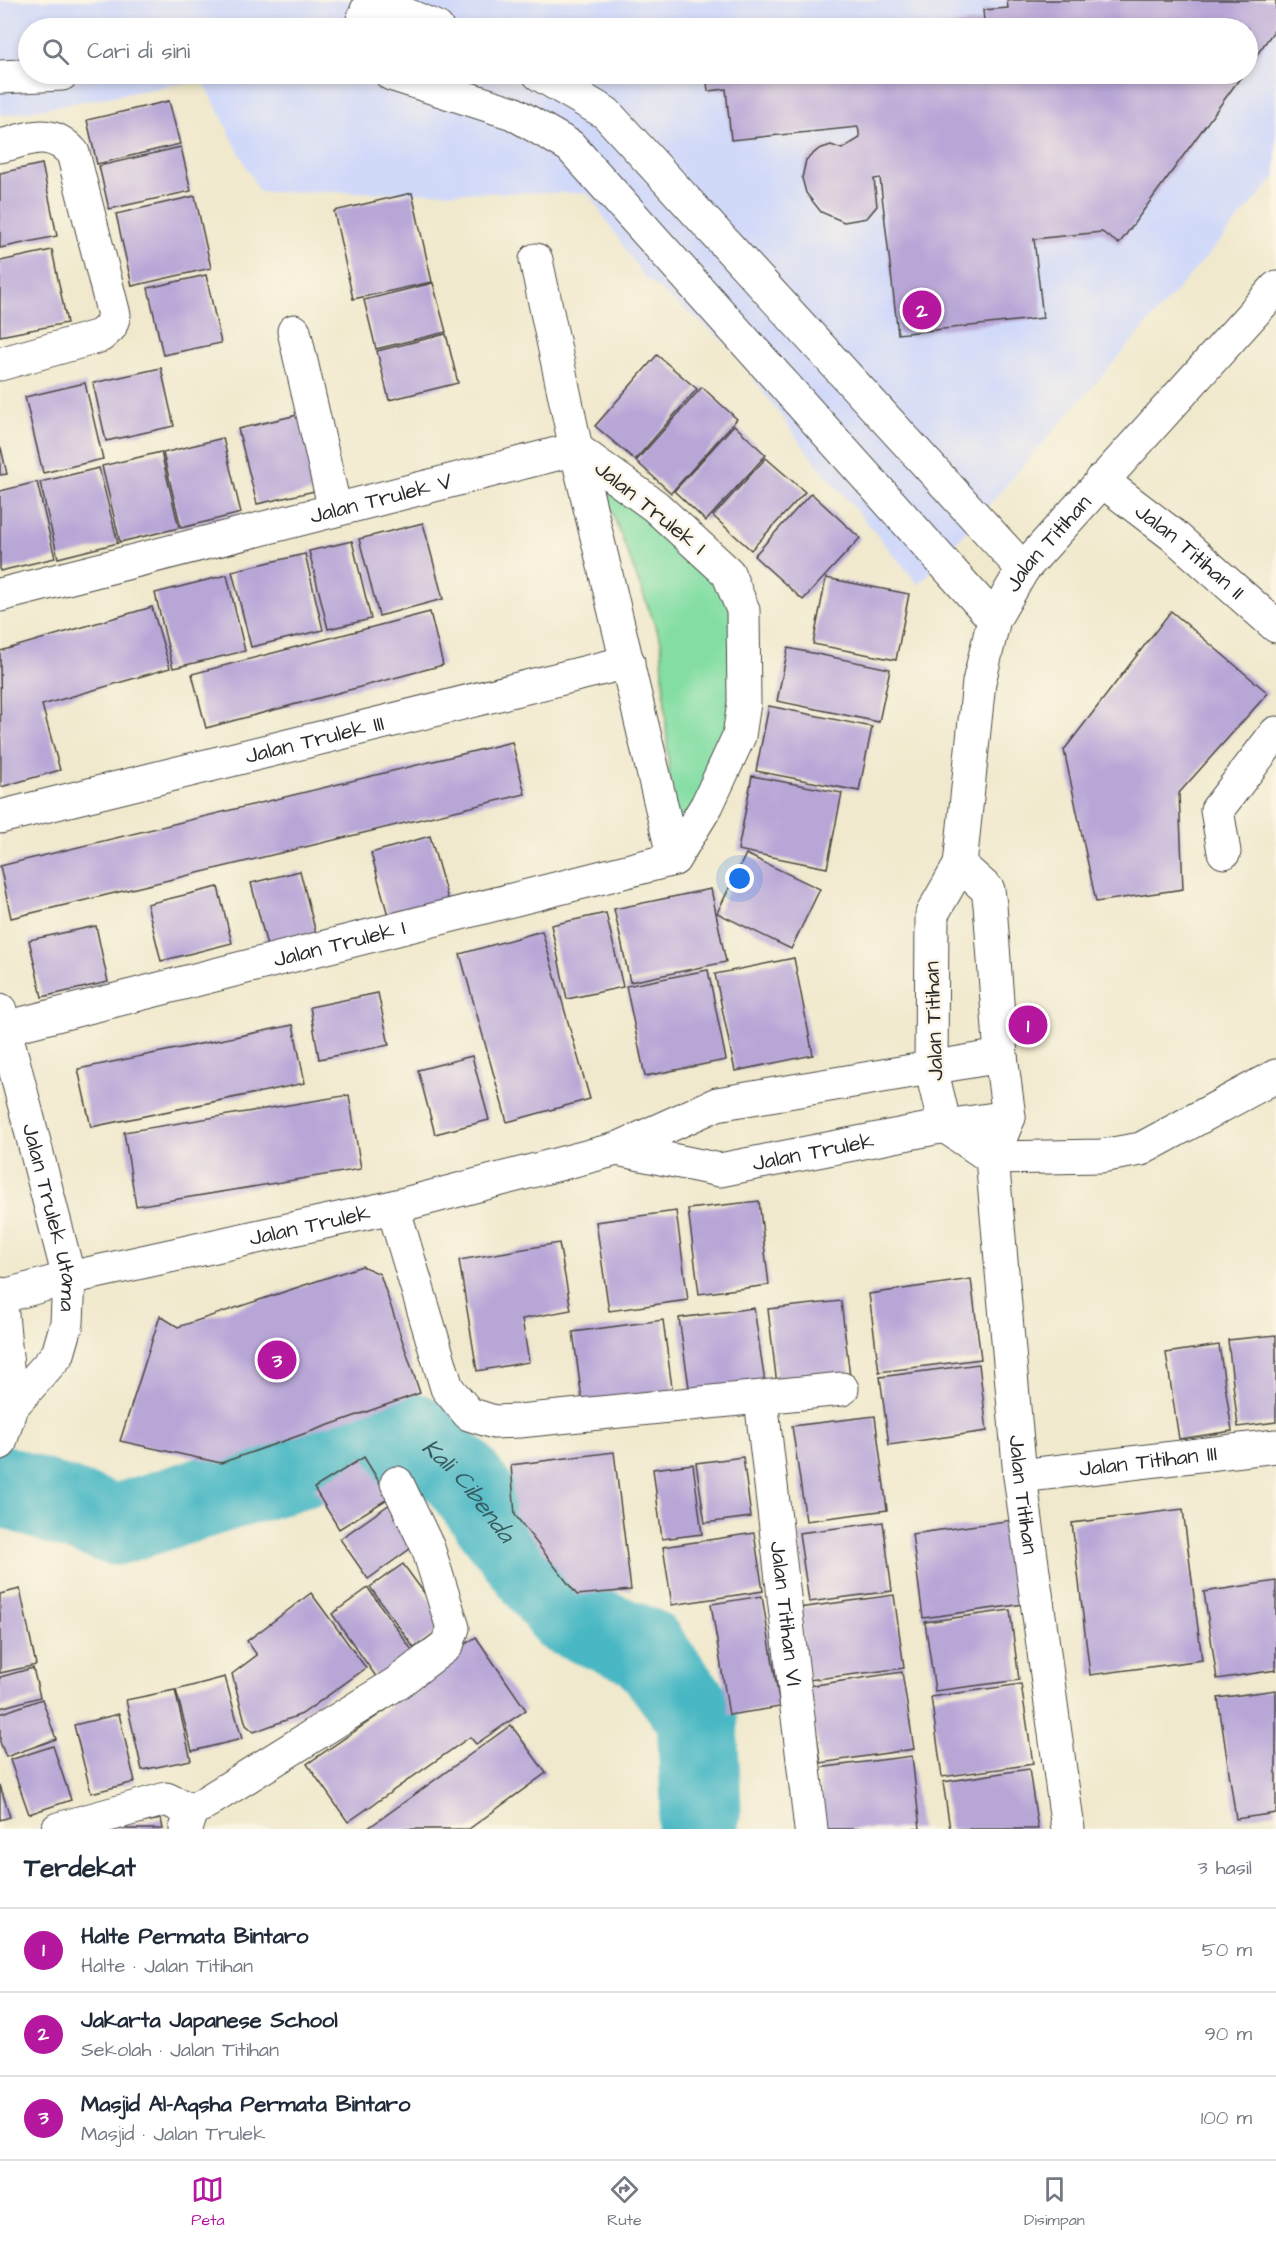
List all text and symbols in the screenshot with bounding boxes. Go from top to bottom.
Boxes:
search box [18,18,1258,84]
icon: search [39,35,72,68]
text: Cari di sini [87,36,190,67]
pin: 2 [902,288,942,332]
street label: Jalan Trulek I [588,453,712,563]
street label: Jalan Trulek V [306,465,456,531]
street label: Jalan Titihan [997,488,1098,598]
street label: Jalan Titihan II [1128,496,1251,607]
street label: Jalan Trulek III [242,707,387,771]
your location [725,864,754,893]
street label: Jalan Trulek I [270,912,409,975]
street label: Jalan Titihan [916,961,952,1081]
pin: 1 [1008,1002,1048,1048]
street label: Jalan Trulek Utama [14,1120,85,1312]
street label: Jalan Trulek [750,1125,877,1179]
street label: Jalan Trulek [246,1197,374,1254]
pin: 3 [258,1338,296,1382]
water label: Kali Cibenda [414,1431,524,1551]
street label: Jalan Titihan [1001,1434,1046,1556]
street label: Jalan Titihan III [1077,1438,1219,1484]
street label: Jalan Titihan VI [762,1539,810,1688]
text: Terdekat [24,1850,136,1886]
text: 3 hasil [1198,1854,1252,1882]
text: Halte Permata Bintaro [81,1921,308,1952]
text: 1 [42,1936,45,1964]
text: 50 m [1202,1936,1252,1964]
text: Halte · Jalan Titihan [81,1952,253,1980]
text: Jakarta Japanese School [81,2005,338,2036]
text: 2 [38,2020,49,2048]
text: 90 m [1204,2020,1252,2048]
text: Sekolah · Jalan Titihan [81,2036,279,2064]
text: Masjid Al-Aqsha Permata Bintaro [81,2089,410,2120]
text: 3 [38,2104,49,2132]
text: 100 m [1201,2104,1252,2132]
text: Masjid · Jalan Trulek [81,2120,265,2148]
tab: Peta [191,2173,225,2231]
tab: Rute [607,2173,642,2231]
tab: Disimpan [1024,2173,1085,2231]

